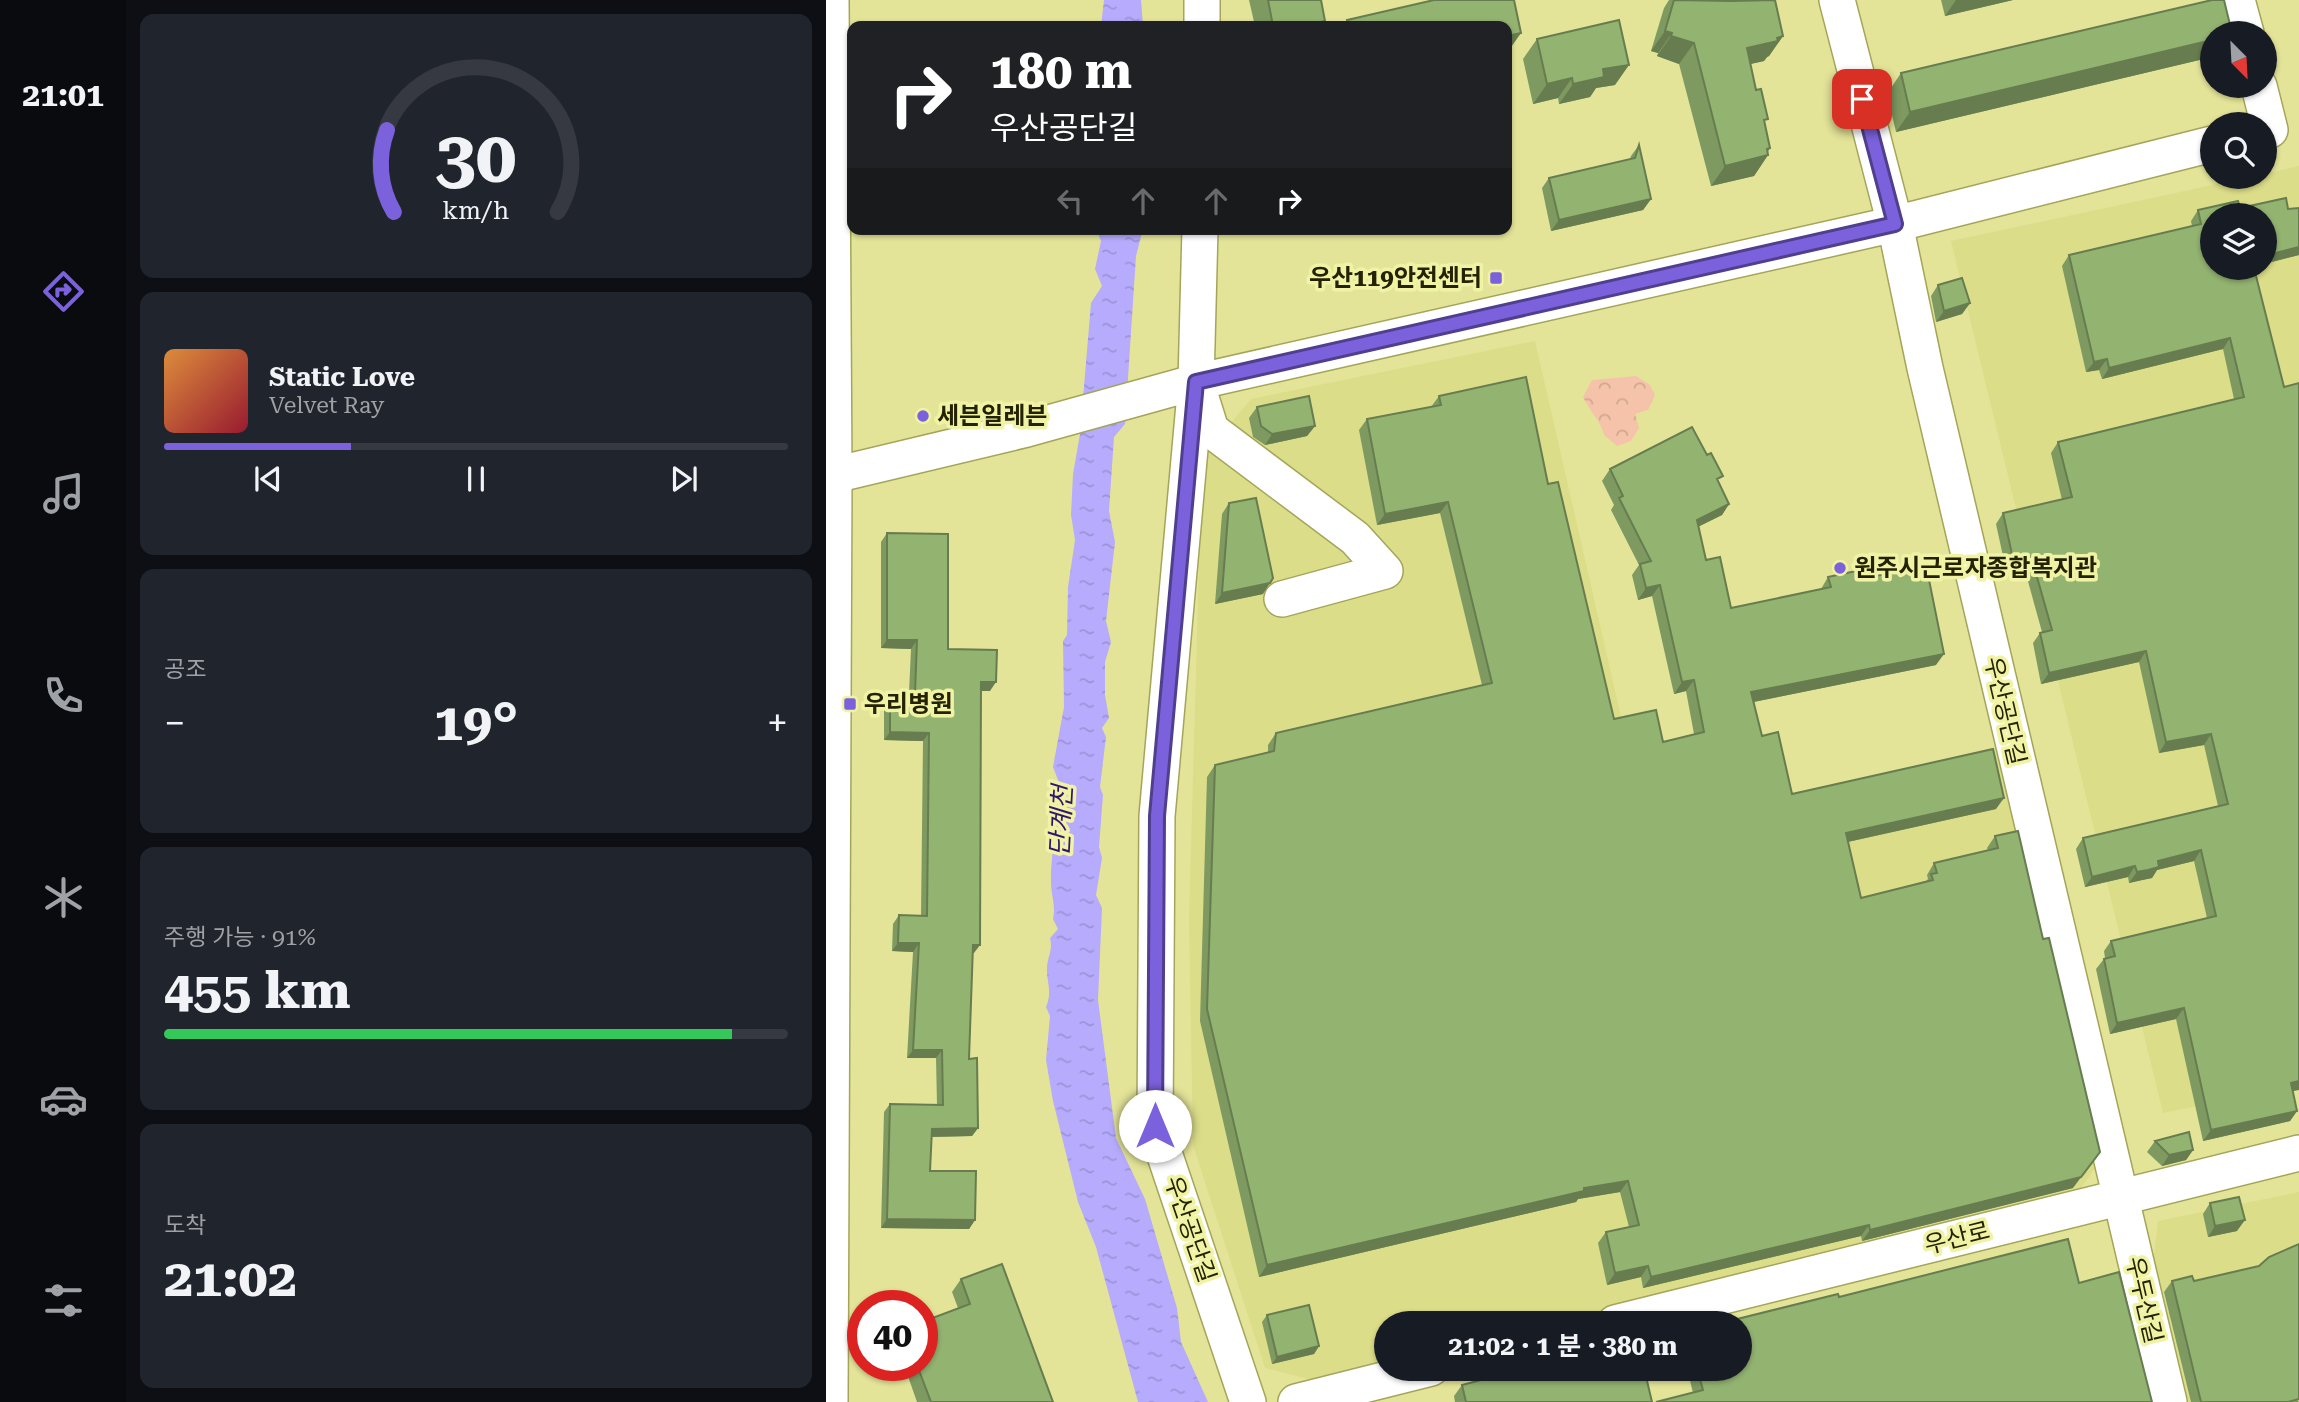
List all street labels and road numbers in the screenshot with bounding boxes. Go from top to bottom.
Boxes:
street label: 우산공단길 [1979,654,2031,768]
street label: 우산공단길 [1159,1172,1221,1286]
street label: 우산로 [1921,1216,1993,1260]
street label: 우두산길 [2120,1254,2168,1346]

